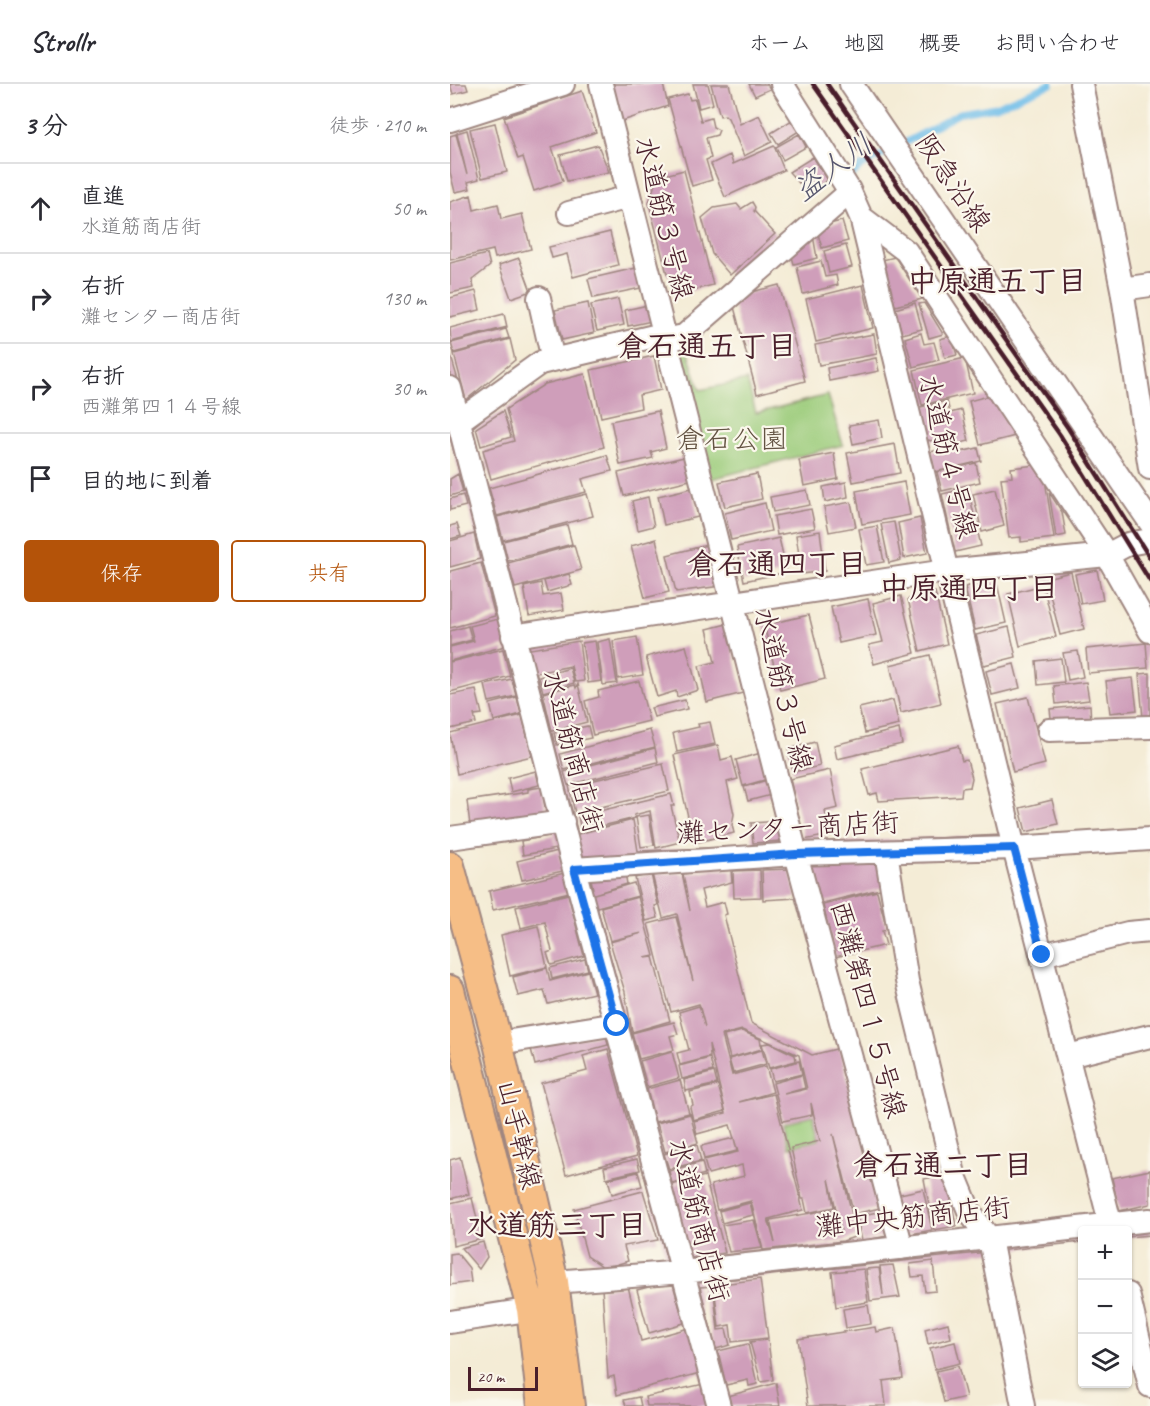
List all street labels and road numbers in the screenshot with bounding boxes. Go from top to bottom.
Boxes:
street label: 阪急沿線 [908,126,999,238]
street label: 水道筋３号線 [627,132,702,304]
street label: 水道筋４号線 [911,370,986,542]
street label: 水道筋３号線 [746,603,821,775]
street label: 水道筋商店街 [535,665,612,837]
street label: 灘センター商店街 [676,804,900,851]
street label: 西灘第四１５号線 [823,896,914,1122]
street label: 山手幹線 [490,1076,549,1193]
street label: 水道筋商店街 [661,1134,738,1306]
street label: 灘中央筋商店街 [814,1189,1012,1244]

